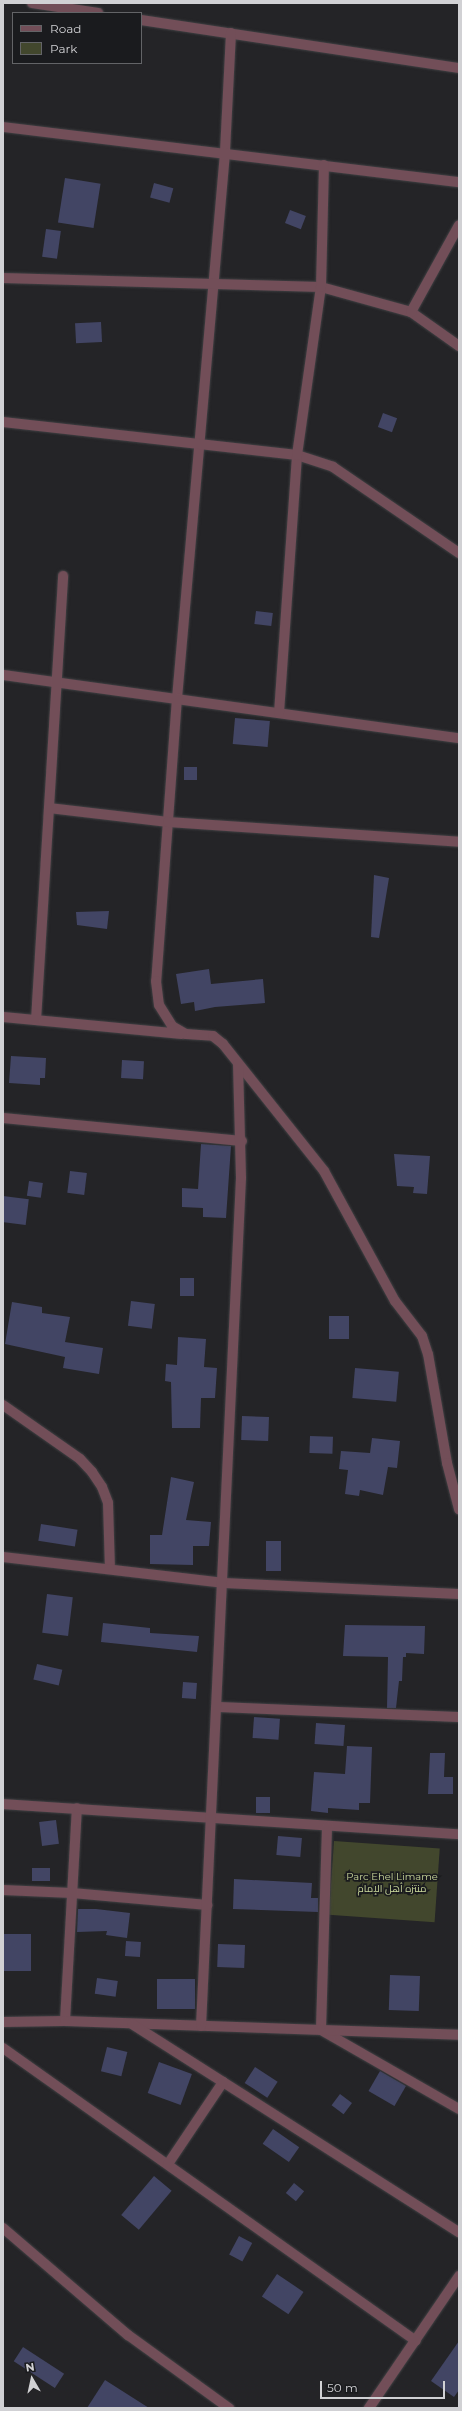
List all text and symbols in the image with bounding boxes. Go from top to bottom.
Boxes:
legend [12,12,142,64]
text: Road [50,21,81,36]
text: Park [50,41,77,56]
park label: Parc Ehel Limame منتزه أهل الإمام [346,1870,438,1894]
north arrow [12,2359,52,2399]
text: N [25,2360,36,2375]
scale bar [322,2373,447,2399]
text: 50 m [327,2380,358,2395]

